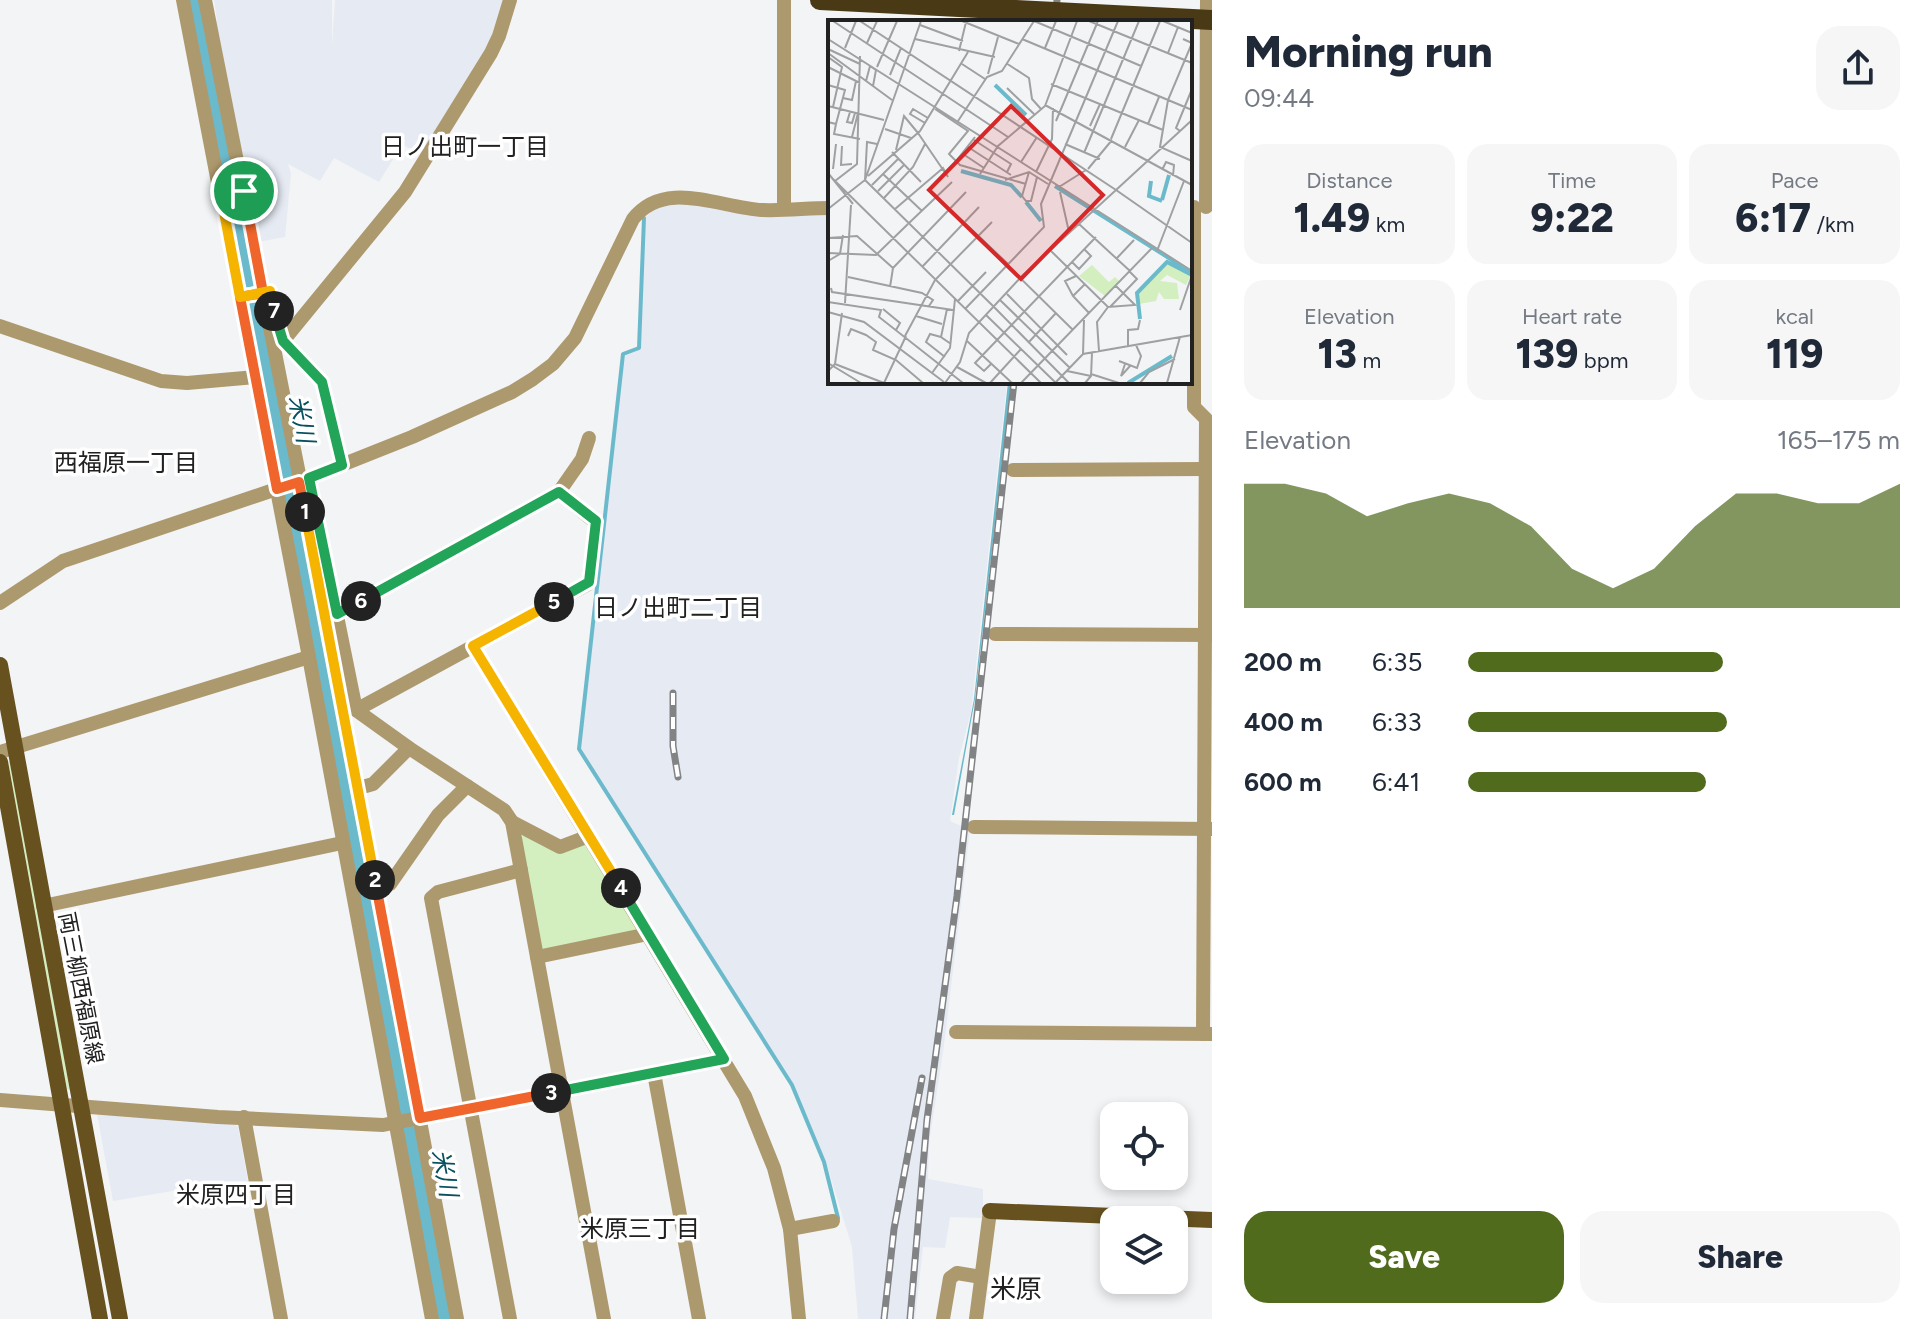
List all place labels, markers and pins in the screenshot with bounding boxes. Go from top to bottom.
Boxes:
pin [210,157,278,225]
pin: 7 [254,291,294,331]
pin: 1 [285,492,325,532]
pin: 6 [341,581,381,621]
pin: 5 [534,582,574,622]
pin: 2 [355,860,395,900]
pin: 4 [601,868,641,908]
pin: 3 [531,1073,571,1113]

